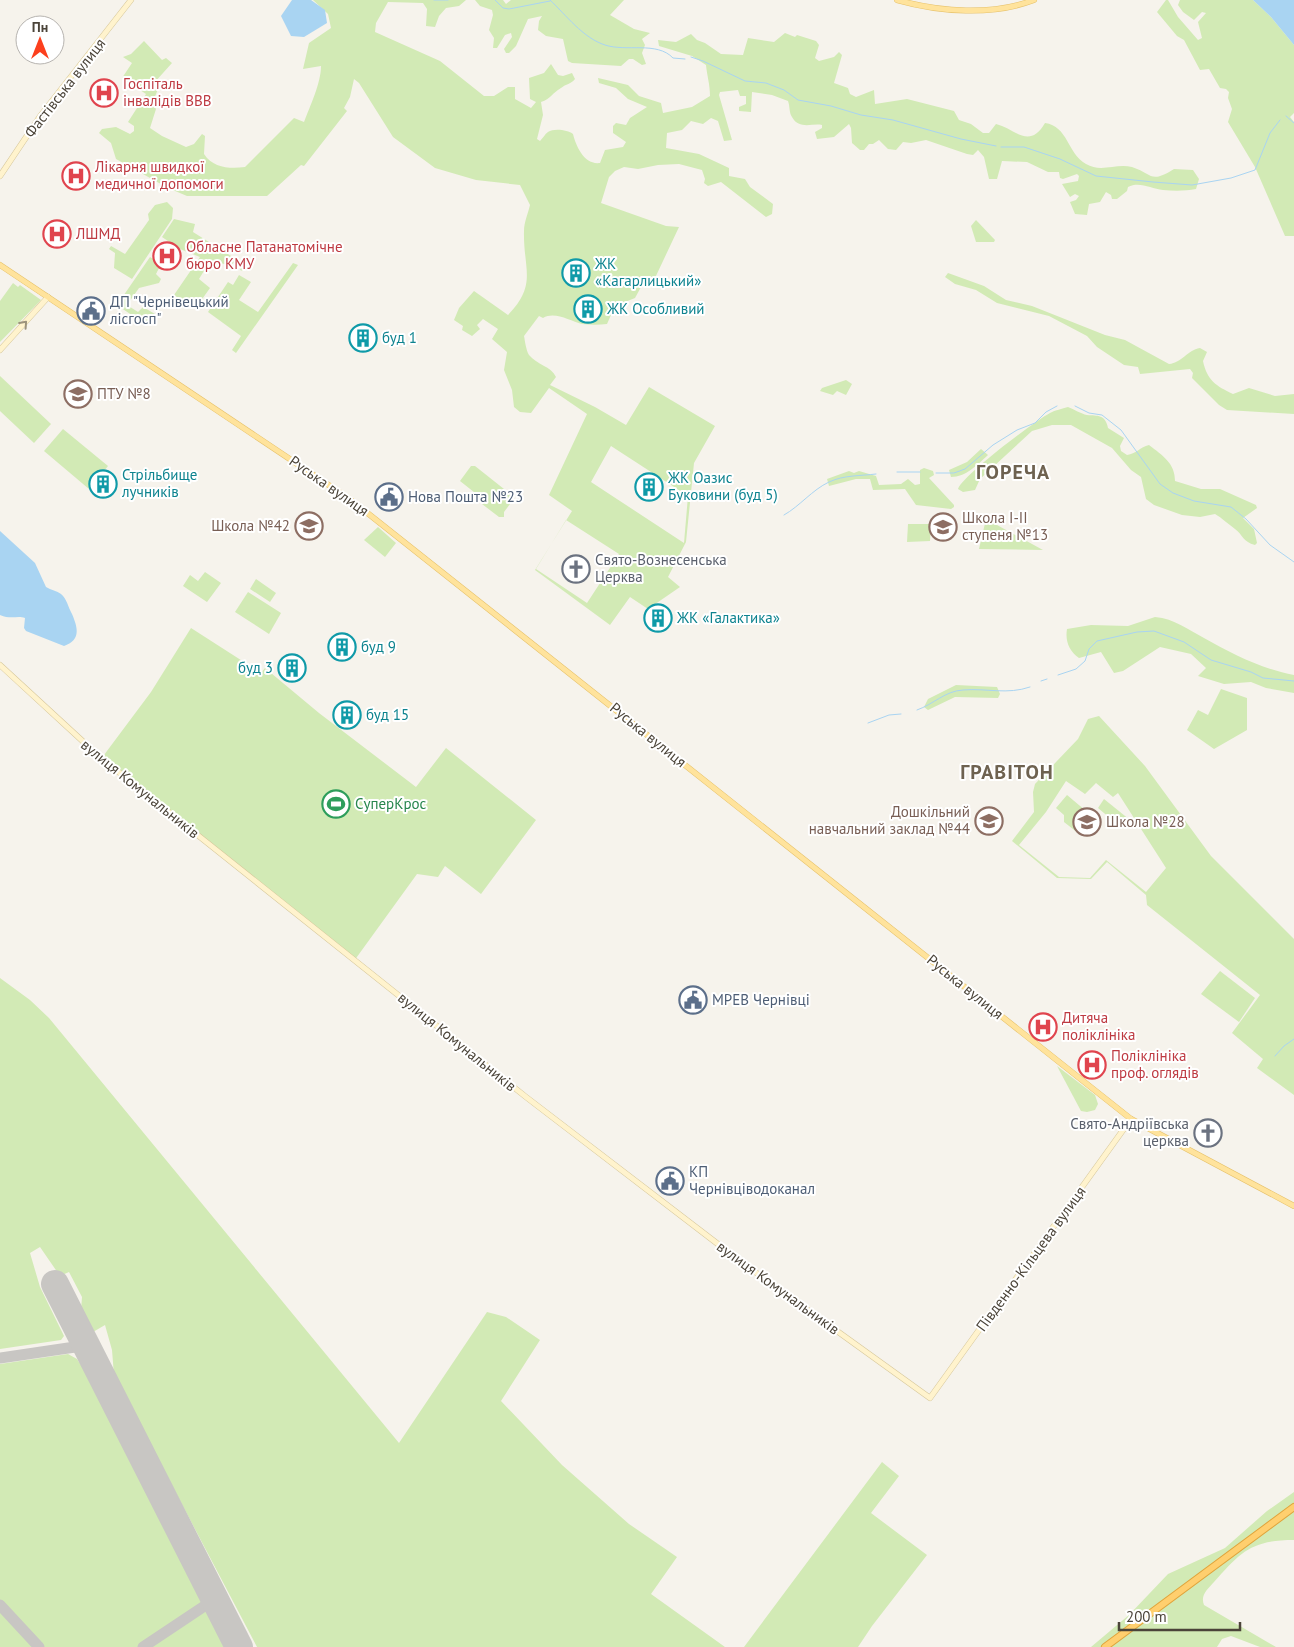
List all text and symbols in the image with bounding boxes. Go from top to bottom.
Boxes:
north arrow [15,15,65,65]
text: Пн [32,18,48,36]
street label: Фастівська вулиця [20,34,109,141]
place label: Госпіталь інвалідів ВВВ [123,74,212,110]
hospital icon: Госпіталь інвалідів ВВВ [89,78,119,108]
place label: Лікарня швидкої медичної допомоги [94,157,224,193]
hospital icon: Лікарня швидкої медичної допомоги [61,161,91,191]
hospital icon: ЛШМД [42,219,72,249]
place label: ЛШМД [75,224,120,243]
place label: Обласне Патанатомічне бюро КМУ [186,237,343,273]
hospital icon: Обласне Патанатомічне бюро КМУ [152,241,182,271]
place label: ЖК «Кагарлицький» [594,254,701,290]
building icon: ЖК «Кагарлицький» [561,258,591,288]
place label: ДП "Чернівецький лісгосп" [109,292,229,328]
building icon: ЖК Особливий [573,294,603,324]
public building icon: ДП "Чернівецький лісгосп" [76,296,106,326]
place label: ЖК Особливий [606,299,705,318]
one-way arrow [18,320,27,329]
building icon: буд 1 [348,323,378,353]
place label: буд 1 [382,328,417,347]
school or university icon: ПТУ №8 [63,379,93,409]
place label: ПТУ №8 [97,384,151,403]
street label: Руська вулиця [286,451,373,520]
district label: ГОРЕЧА [976,459,1050,485]
place label: Стрільбище лучників [121,465,197,501]
place label: ЖК Оазис Буковини (буд 5) [667,468,778,504]
building icon: Стрільбище лучників [88,469,118,499]
building icon: ЖК Оазис Буковини (буд 5) [634,472,664,502]
public building icon: Нова Пошта №23 [374,482,404,512]
place label: Нова Пошта №23 [408,487,523,506]
place label: Школа I-II ступеня №13 [962,508,1048,544]
school or university icon: Школа №42 [294,511,324,541]
school or university icon: Школа I-II ступеня №13 [928,512,958,542]
place label: Школа №42 [211,516,290,535]
place label: Свято-Вознесенська Церква [595,550,727,586]
church icon: Свято-Вознесенська Церква [561,554,591,584]
building icon: ЖК «Галактика» [643,603,673,633]
place label: ЖК «Галактика» [676,608,780,627]
building icon: буд 9 [327,632,357,662]
place label: буд 9 [361,637,396,656]
building icon: буд 3 [277,653,307,683]
place label: буд 3 [238,658,273,677]
street label: Руська вулиця [606,698,690,771]
building icon: буд 15 [332,700,362,730]
place label: буд 15 [366,705,409,724]
street label: вулиця Комунальників [77,735,204,842]
district label: ГРАВІТОН [960,759,1054,785]
sports icon: СуперКрос [321,789,351,819]
place label: СуперКрос [355,794,427,813]
place label: Дошкільний навчальний заклад №44 [809,802,970,838]
school or university icon: Дошкільний навчальний заклад №44 [974,806,1004,836]
school or university icon: Школа №28 [1072,807,1102,837]
place label: Школа №28 [1106,812,1185,831]
street label: Руська вулиця [923,950,1007,1023]
public building icon: МРЕВ Чернівці [678,985,708,1015]
street label: вулиця Комунальників [394,988,521,1095]
place label: МРЕВ Чернівці [712,990,810,1009]
place label: Дитяча поліклініка [1062,1008,1135,1044]
hospital icon: Дитяча поліклініка [1028,1012,1058,1042]
place label: Поліклініка проф. оглядів [1111,1046,1199,1082]
hospital icon: Поліклініка проф. оглядів [1077,1050,1107,1080]
place label: Свято-Андріївська церква [1070,1114,1189,1150]
church icon: Свято-Андріївська церква [1193,1118,1223,1148]
place label: КП Чернівціводоканал [689,1162,815,1198]
public building icon: КП Чернівціводоканал [655,1166,685,1196]
street label: Південно-Кільцева вулиця [972,1183,1090,1335]
street label: вулиця Комунальників [713,1237,843,1339]
scale bar [1119,1600,1240,1632]
text: 200 m [1126,1607,1167,1626]

